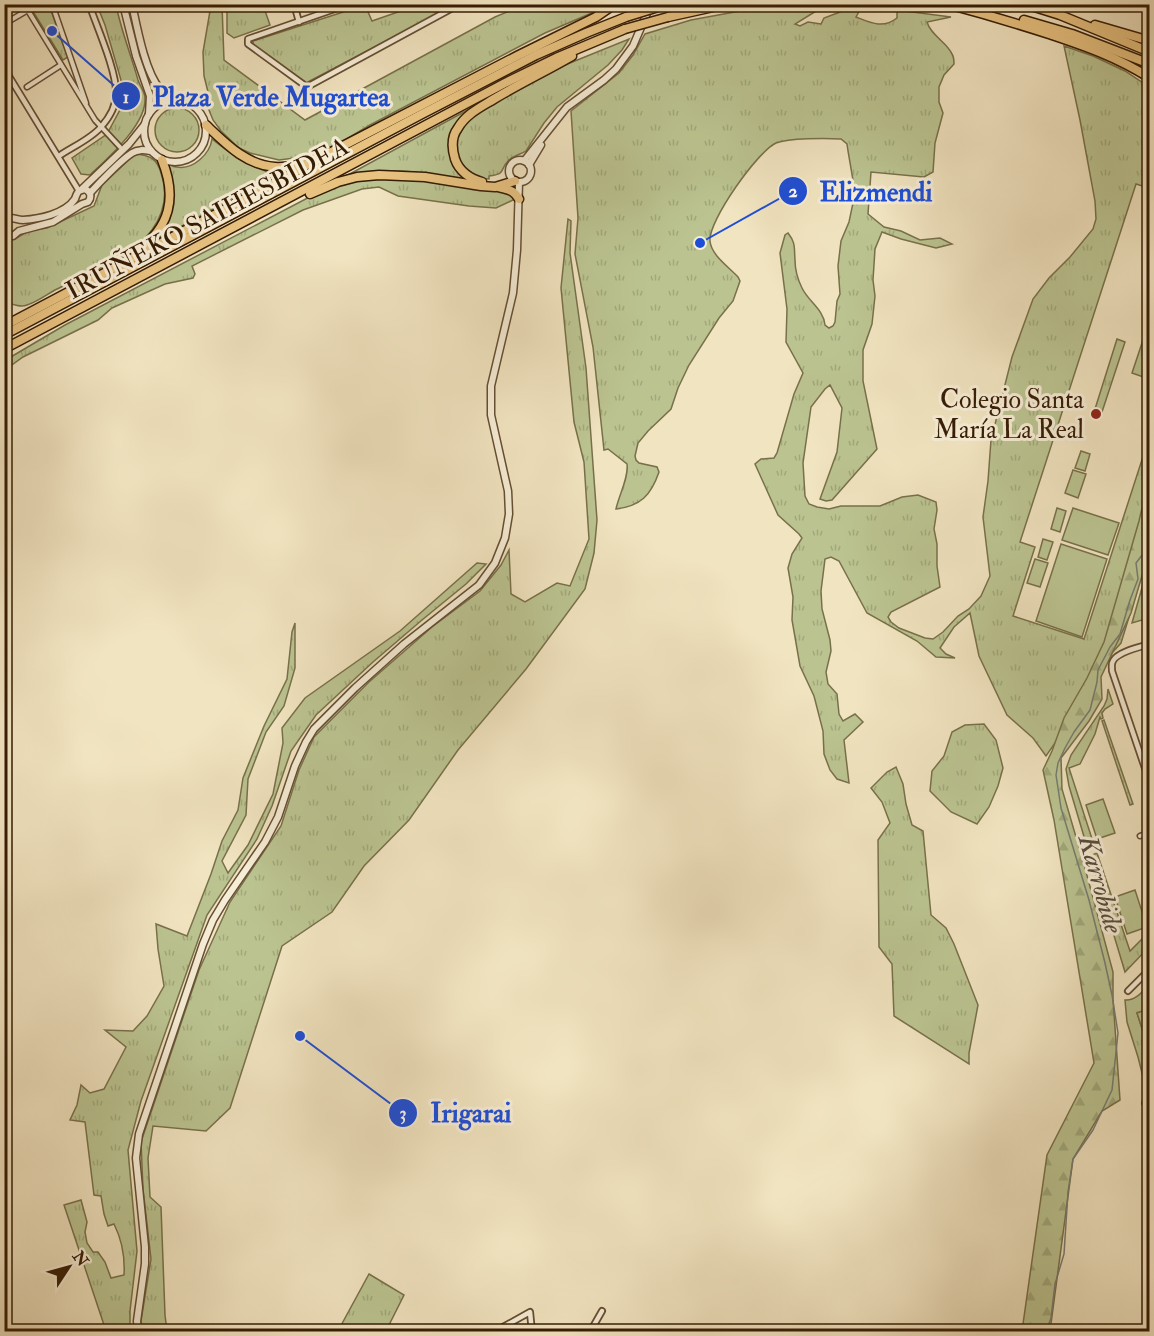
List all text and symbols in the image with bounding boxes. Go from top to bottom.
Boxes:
callout: Plaza Verde Mugartea [111,74,402,119]
text: Plaza Verde Mugartea [152,81,391,115]
text: 1 [123,86,129,109]
street label: IRUÑEKO SAIHESBIDEA [60,129,355,307]
callout: Elizmendi [778,169,945,214]
text: Elizmendi [819,176,933,209]
text: 2 [788,180,798,203]
place label: Colegio Santa María La Real [934,384,1084,446]
marker: Colegio Santa María La Real [1089,407,1103,421]
water label: Karrobide [1070,829,1131,938]
callout: Irigarai [388,1090,523,1135]
text: Irigarai [431,1097,511,1131]
text: 3 [400,1102,407,1125]
north arrow [39,1237,99,1297]
text: N [67,1246,93,1271]

